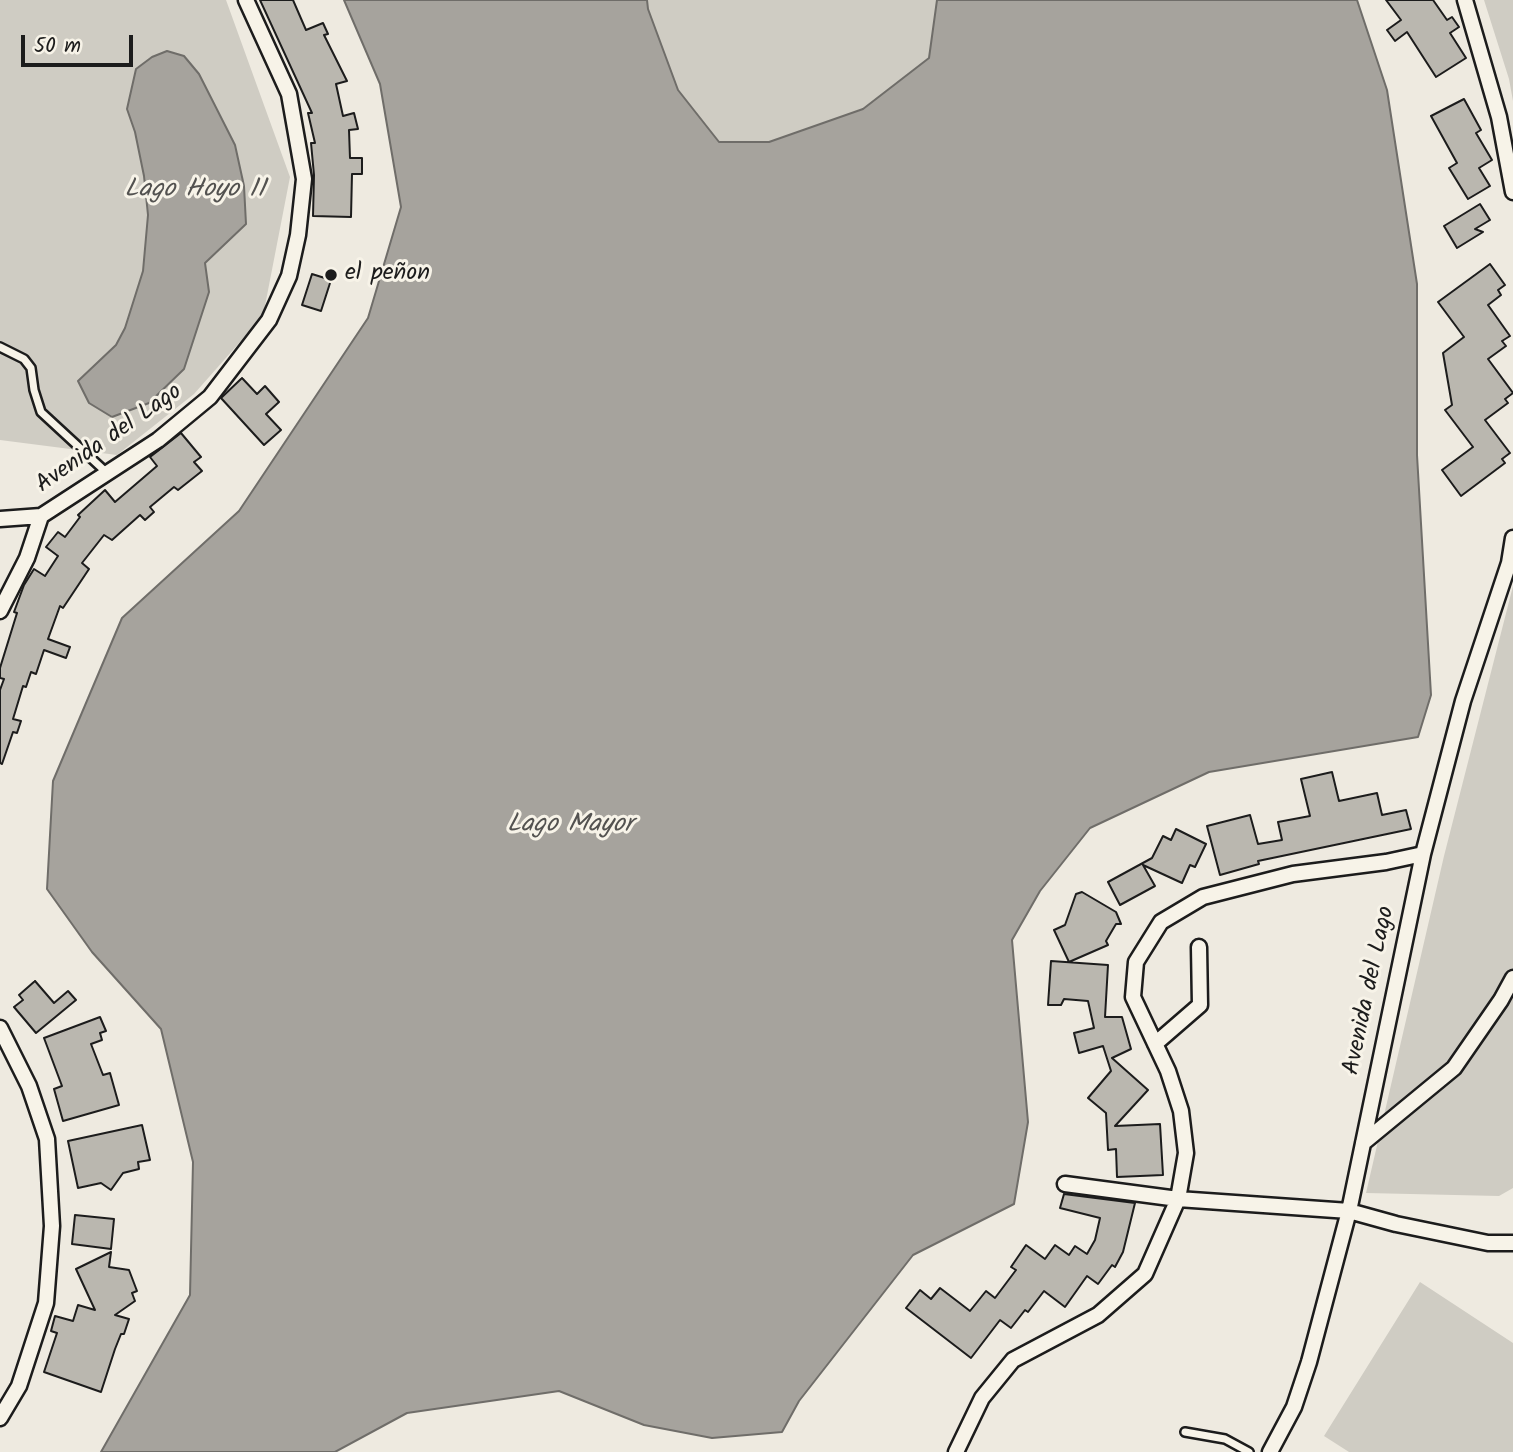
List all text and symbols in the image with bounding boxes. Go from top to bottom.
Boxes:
scale bar [24,21,136,65]
text: 50 m [34,30,81,63]
water label: Lago Hoyo 11 [125,176,265,208]
place label: el peñon [345,261,430,289]
marker: el peñon [323,267,339,283]
street label: Avenida del Lago [31,379,189,501]
water label: Lago Mayor [507,811,633,843]
street label: Avenida del Lago [1339,904,1403,1078]

